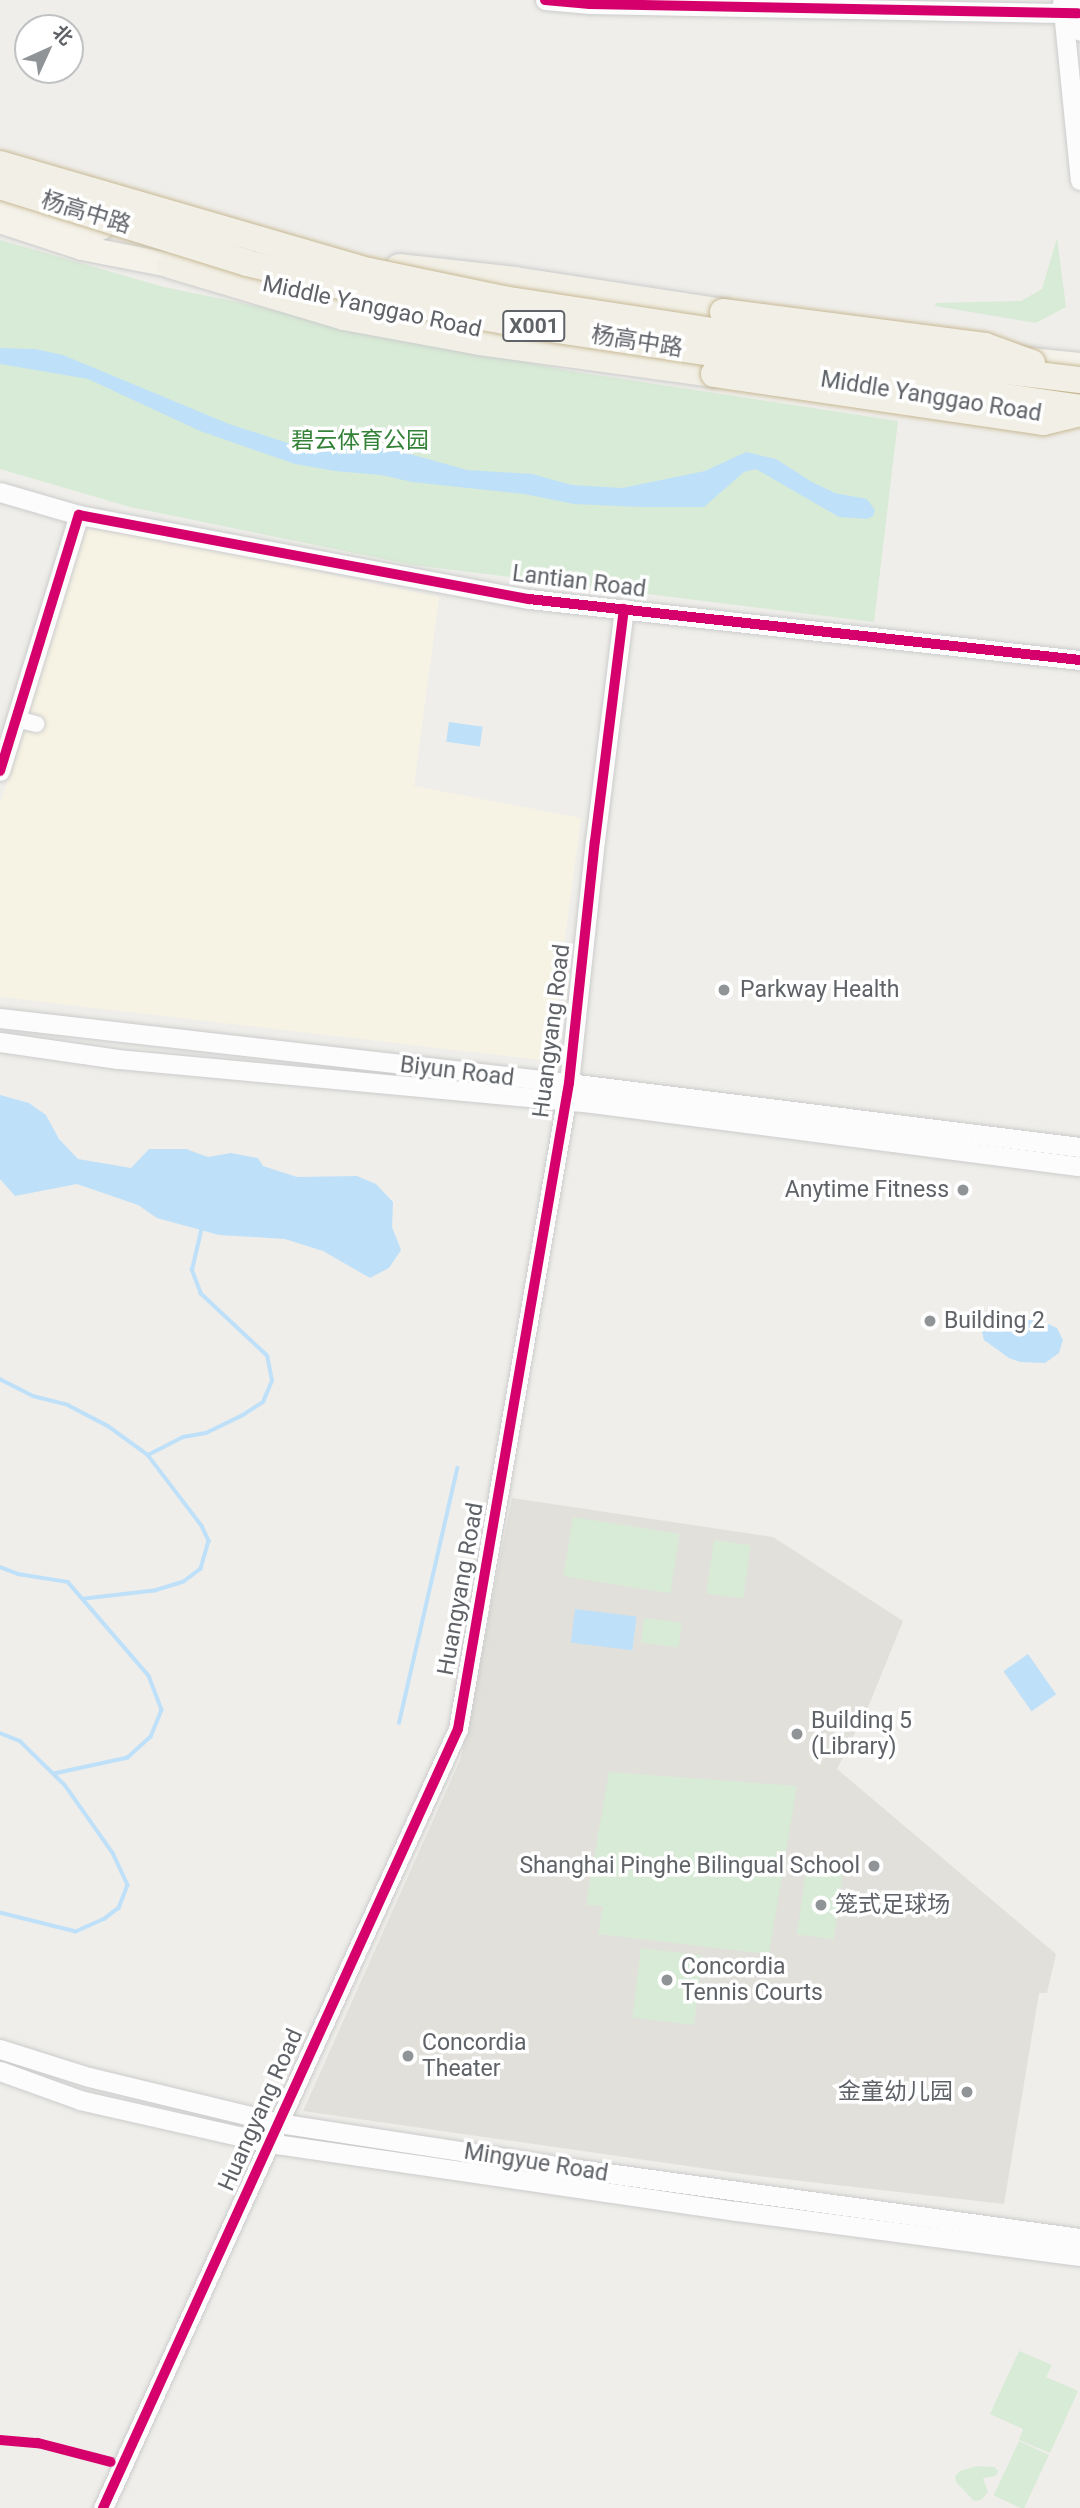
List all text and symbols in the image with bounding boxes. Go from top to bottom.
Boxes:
north arrow [14,14,84,84]
text: 北 [48,20,78,50]
street label: 杨高中路 [38,186,134,240]
street label: Middle Yanggao Road [260,270,484,344]
road number: X001 [501,308,567,344]
street label: 杨高中路 [589,321,685,363]
street label: Middle Yanggao Road [819,366,1043,428]
park label: 碧云体育公园 [291,427,429,455]
street label: Lantian Road [511,560,647,604]
street label: Huangyang Road [528,943,576,1119]
place label: Parkway Health [740,976,899,1004]
marker: Parkway Health [714,980,734,1000]
street label: Biyun Road [398,1051,516,1093]
place label: Anytime Fitness [785,1176,949,1204]
marker: Anytime Fitness [955,1182,971,1198]
place label: Building 2 [944,1307,1045,1335]
marker: Building 2 [922,1313,938,1329]
street label: Huangyang Road [432,1501,490,1677]
place label: Building 5 (Library) [811,1707,912,1761]
marker: Building 5 (Library) [789,1726,805,1742]
place label: Shanghai Pinghe Bilingual School [519,1852,860,1880]
marker: Shanghai Pinghe Bilingual School [866,1858,882,1874]
place label: 笼式足球场 [835,1891,950,1919]
marker: 笼式足球场 [813,1897,829,1913]
place label: Concordia Tennis Courts [681,1953,823,2007]
marker: Concordia Tennis Courts [659,1972,675,1988]
street label: Huangyang Road [213,2025,309,2195]
place label: Concordia Theater [422,2029,527,2083]
marker: Concordia Theater [400,2048,416,2064]
place label: 金童幼儿园 [838,2078,953,2106]
marker: 金童幼儿园 [959,2084,975,2100]
street label: Mingyue Road [462,2138,610,2188]

